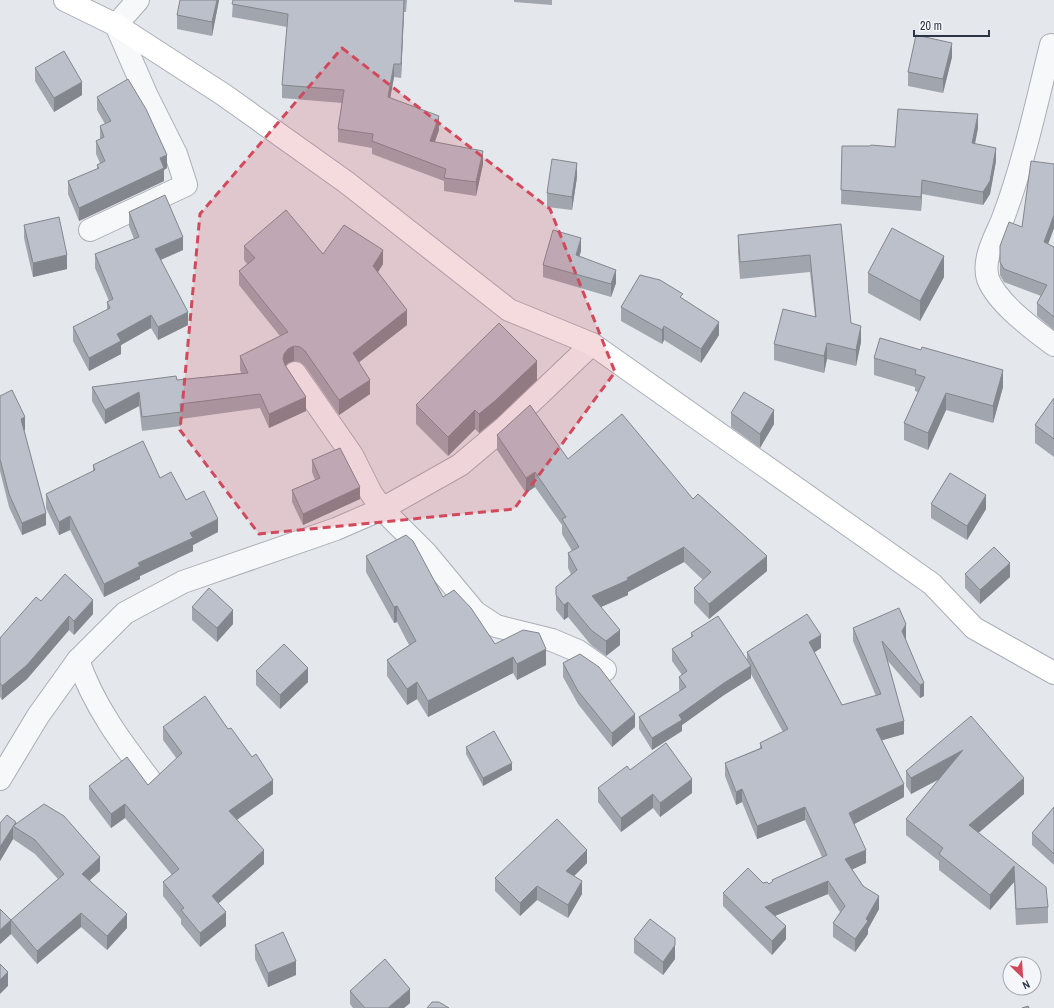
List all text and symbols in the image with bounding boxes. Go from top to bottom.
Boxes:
scale bar [914,12,989,38]
text: 20 m [920,18,942,34]
north arrow [1002,956,1042,996]
text: N [1020,977,1032,993]

